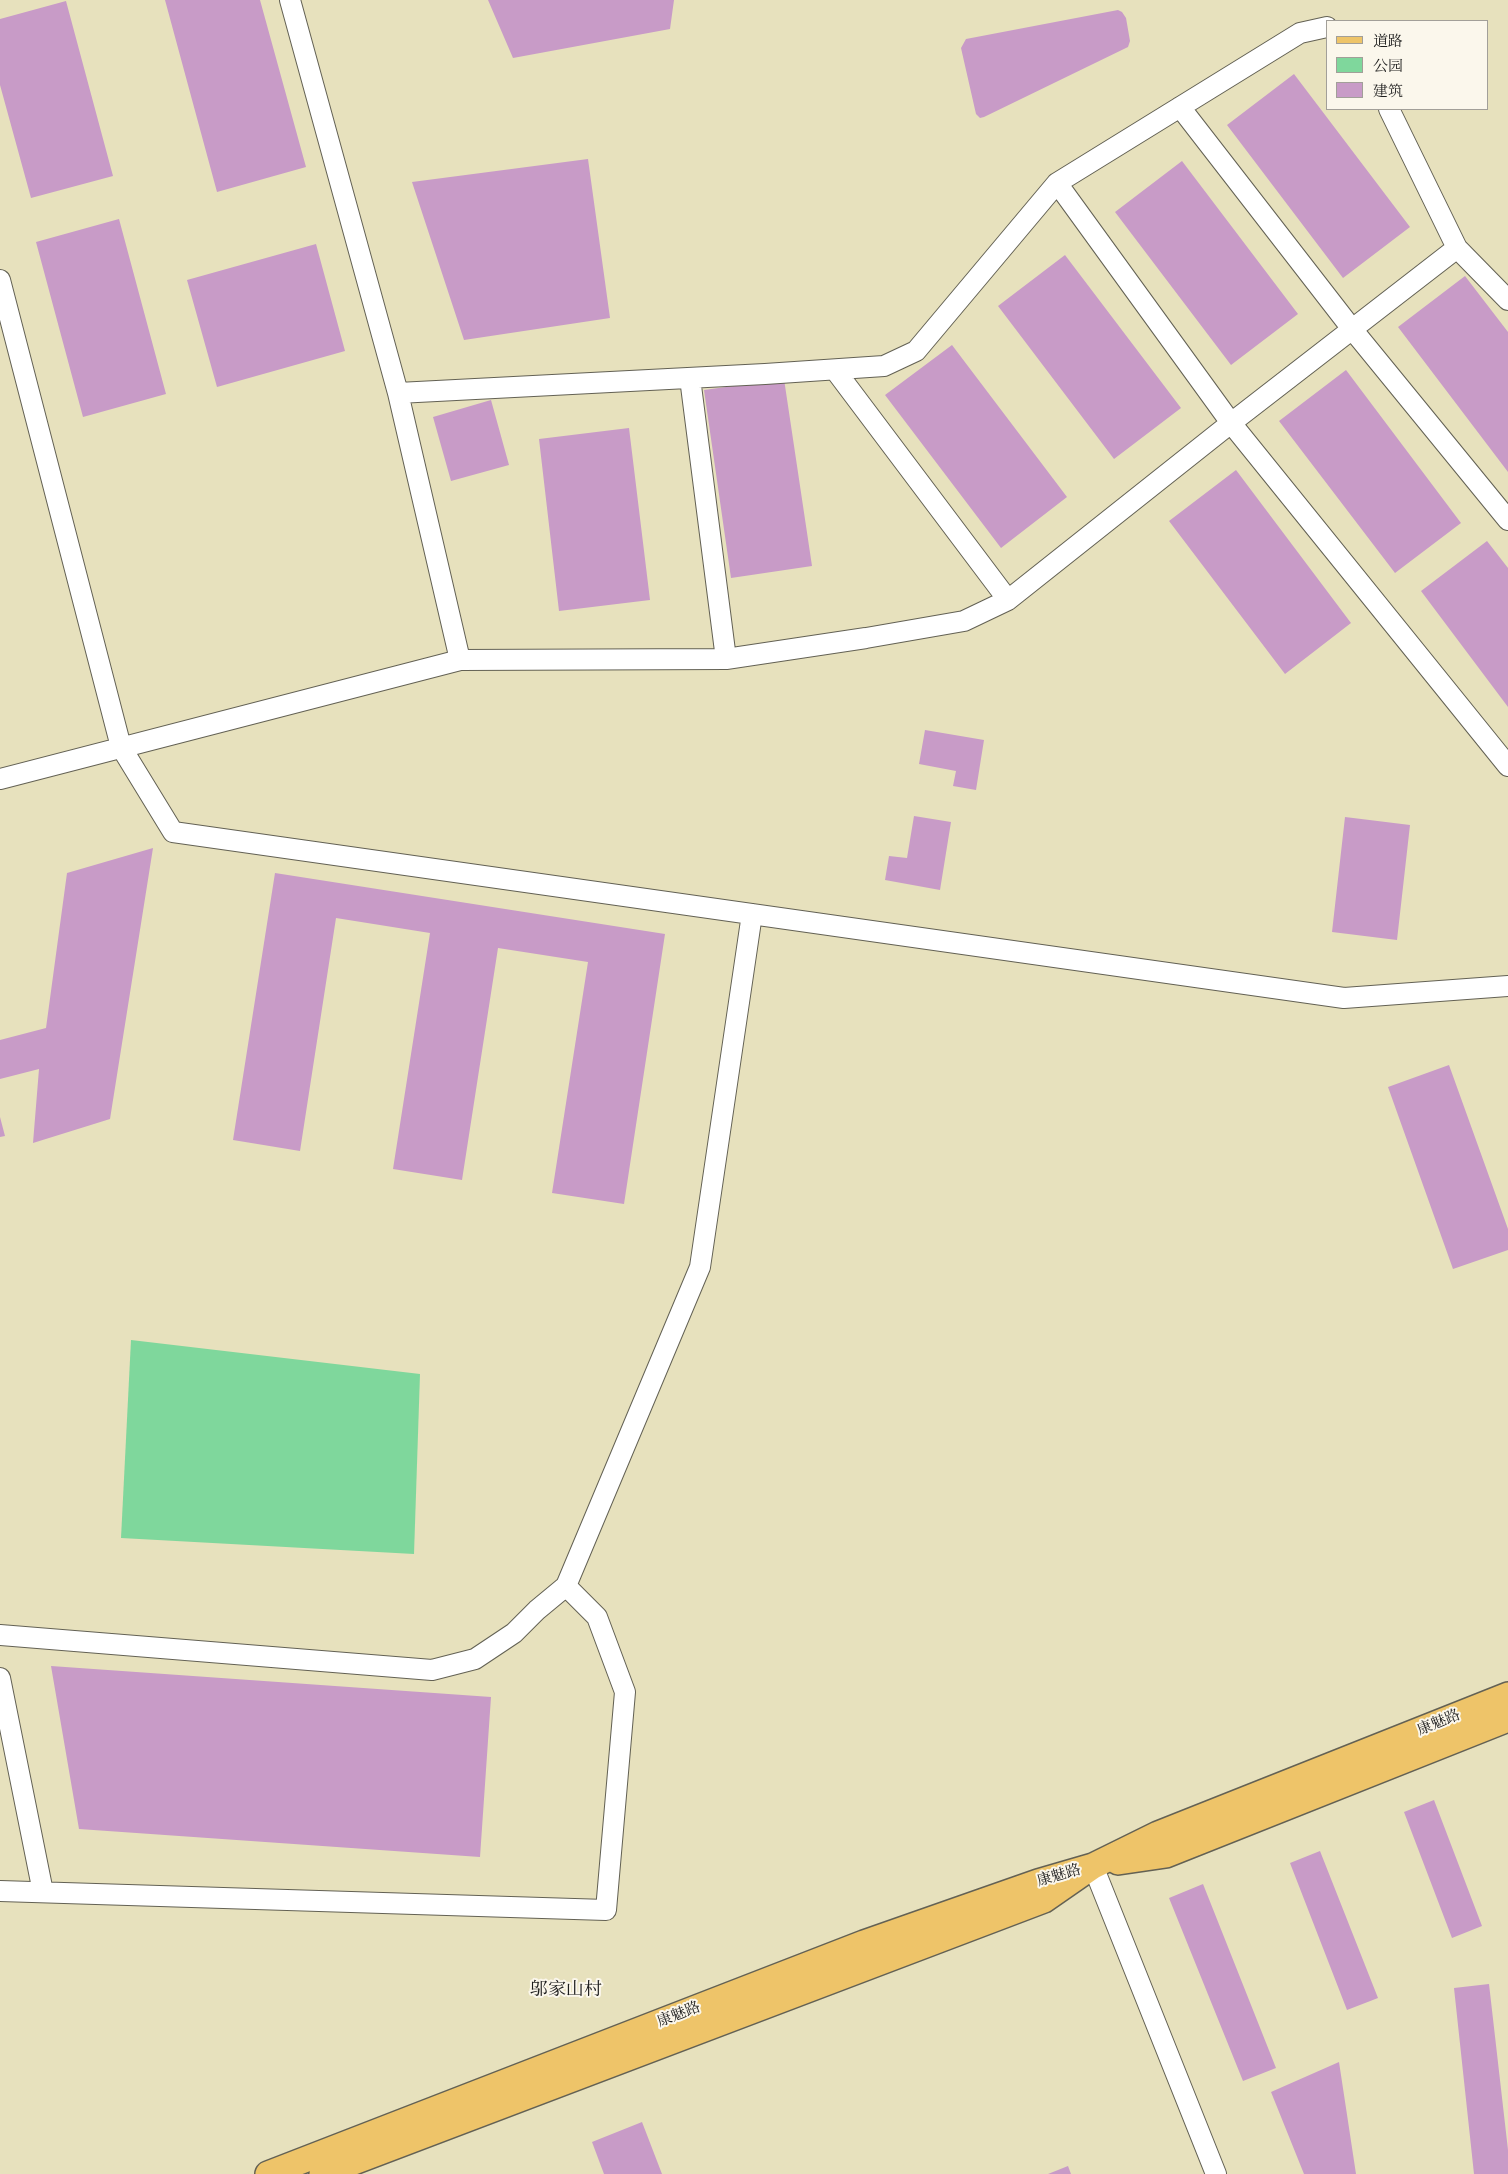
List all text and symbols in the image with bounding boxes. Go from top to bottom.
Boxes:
legend [1326,20,1488,110]
text: 道路 [1373,30,1403,51]
text: 公园 [1373,55,1403,76]
text: 建筑 [1373,80,1403,101]
street label: 康魅路 [1415,1706,1463,1740]
street label: 康魅路 [1035,1861,1083,1891]
district label: 邬家山村 [530,1979,602,2001]
street label: 康魅路 [655,1999,703,2031]

